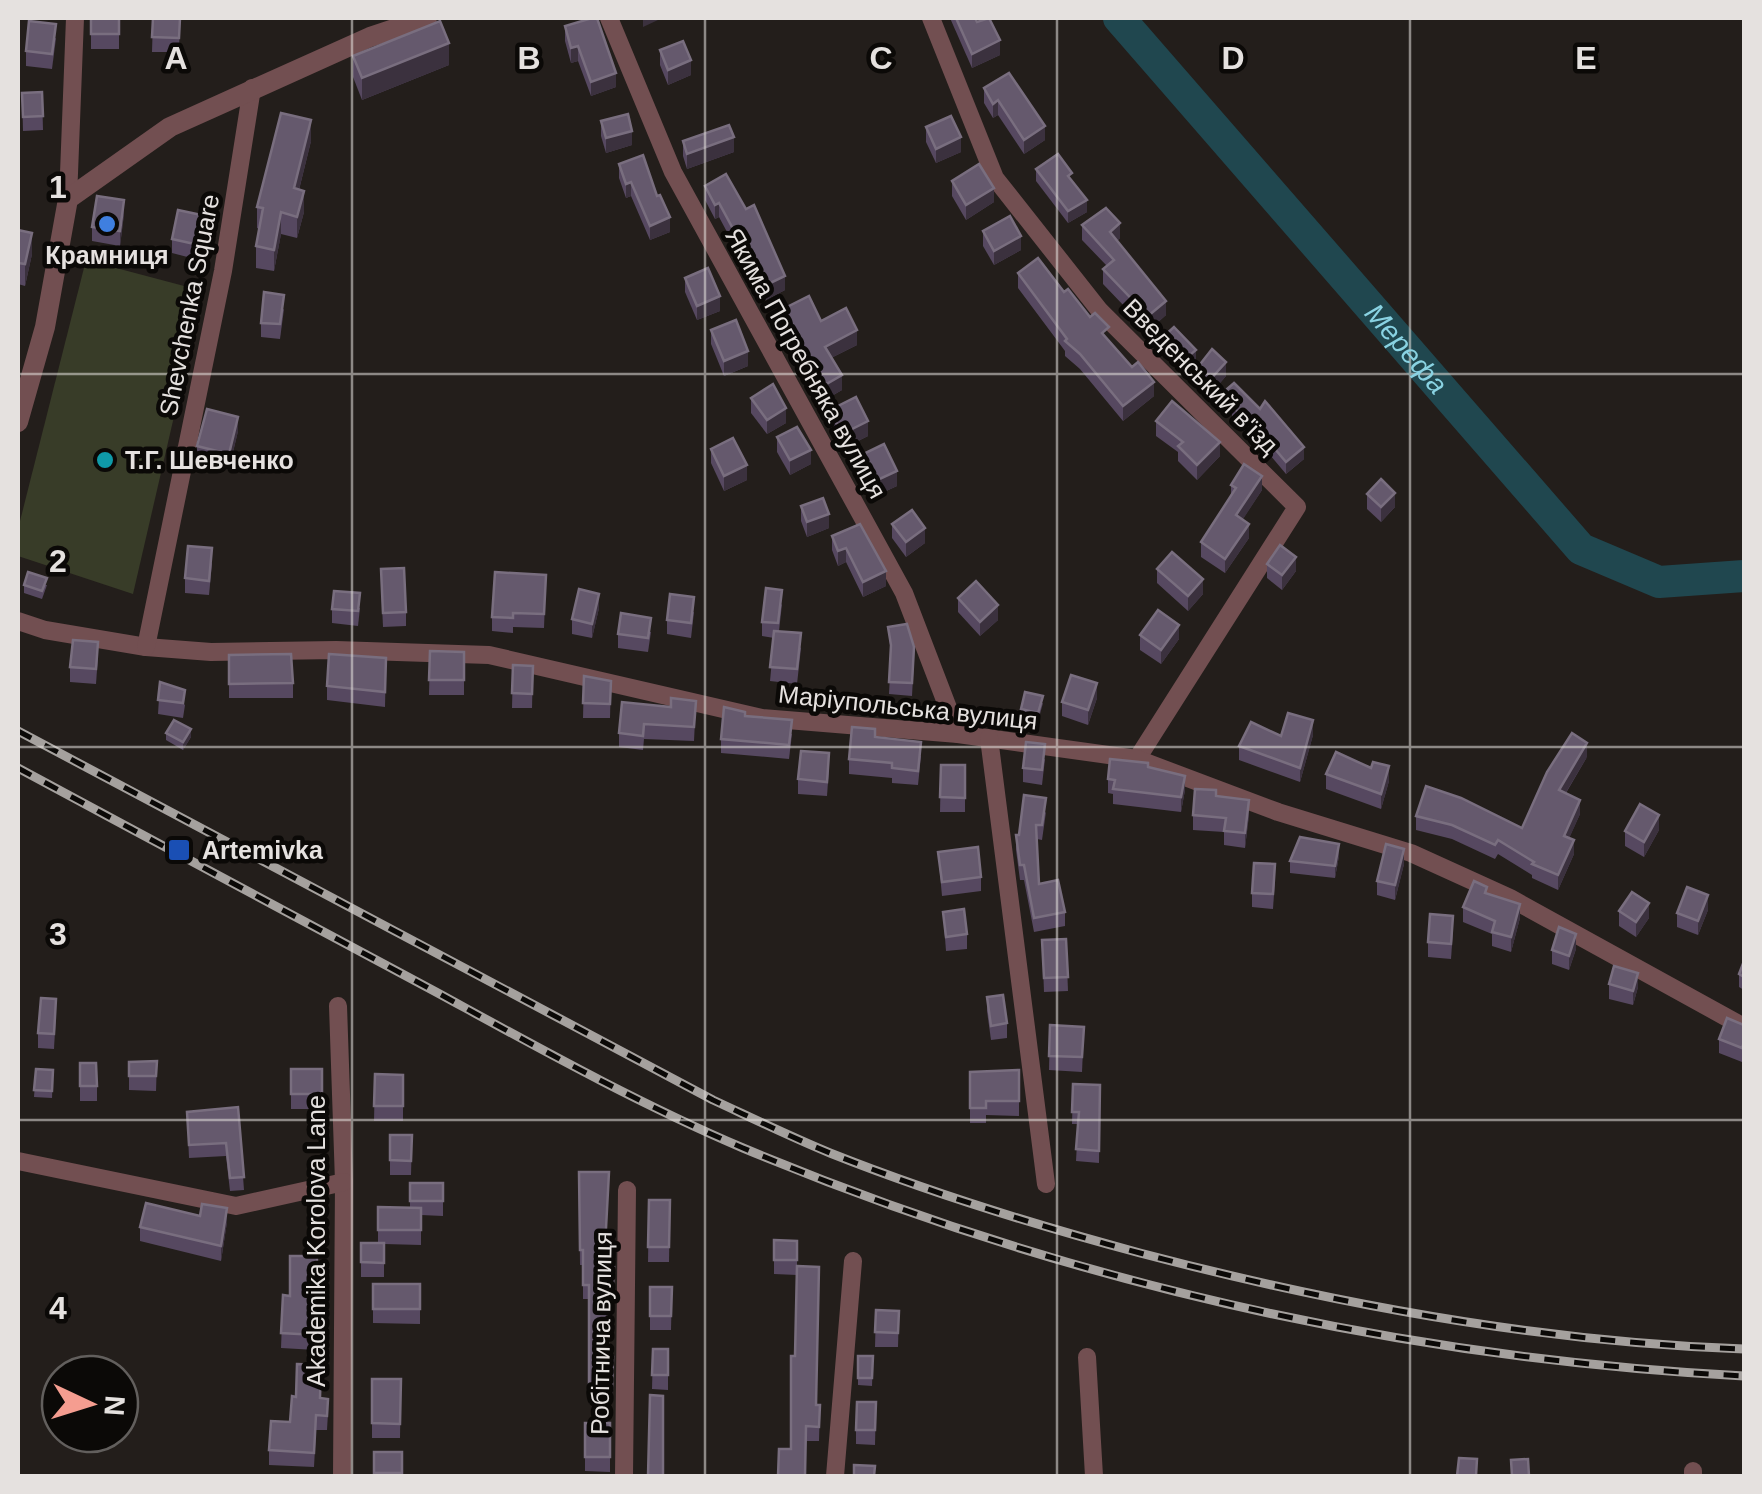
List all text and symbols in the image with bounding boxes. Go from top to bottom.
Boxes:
text: A [164,40,188,76]
text: B [517,40,541,76]
text: C [869,40,893,76]
text: D [1221,40,1245,76]
text: E [1575,40,1597,76]
text: 1 [49,169,67,205]
street label: Shevchenka Square [154,192,224,418]
marker: Крамниця [96,213,118,235]
street label: Якима Погребняка вулиця [720,223,892,503]
place label: Крамниця [45,241,169,269]
street label: Введенський в'їзд [1118,293,1284,459]
water label: Мерефа [1359,297,1454,400]
place label: Т.Г. Шевченко [125,446,294,474]
marker: Т.Г. Шевченко [94,449,116,471]
text: 2 [49,543,67,579]
street label: Маріупольська вулиця [777,679,1039,735]
place label: Artemivka [202,836,324,864]
marker: Artemivka [166,837,192,863]
text: 3 [49,916,67,952]
street label: Akademika Korolova Lane [302,1095,330,1387]
street label: Робітнича вулиця [585,1231,617,1435]
text: 4 [49,1290,67,1326]
north arrow [40,1354,140,1454]
text: N [98,1395,131,1417]

